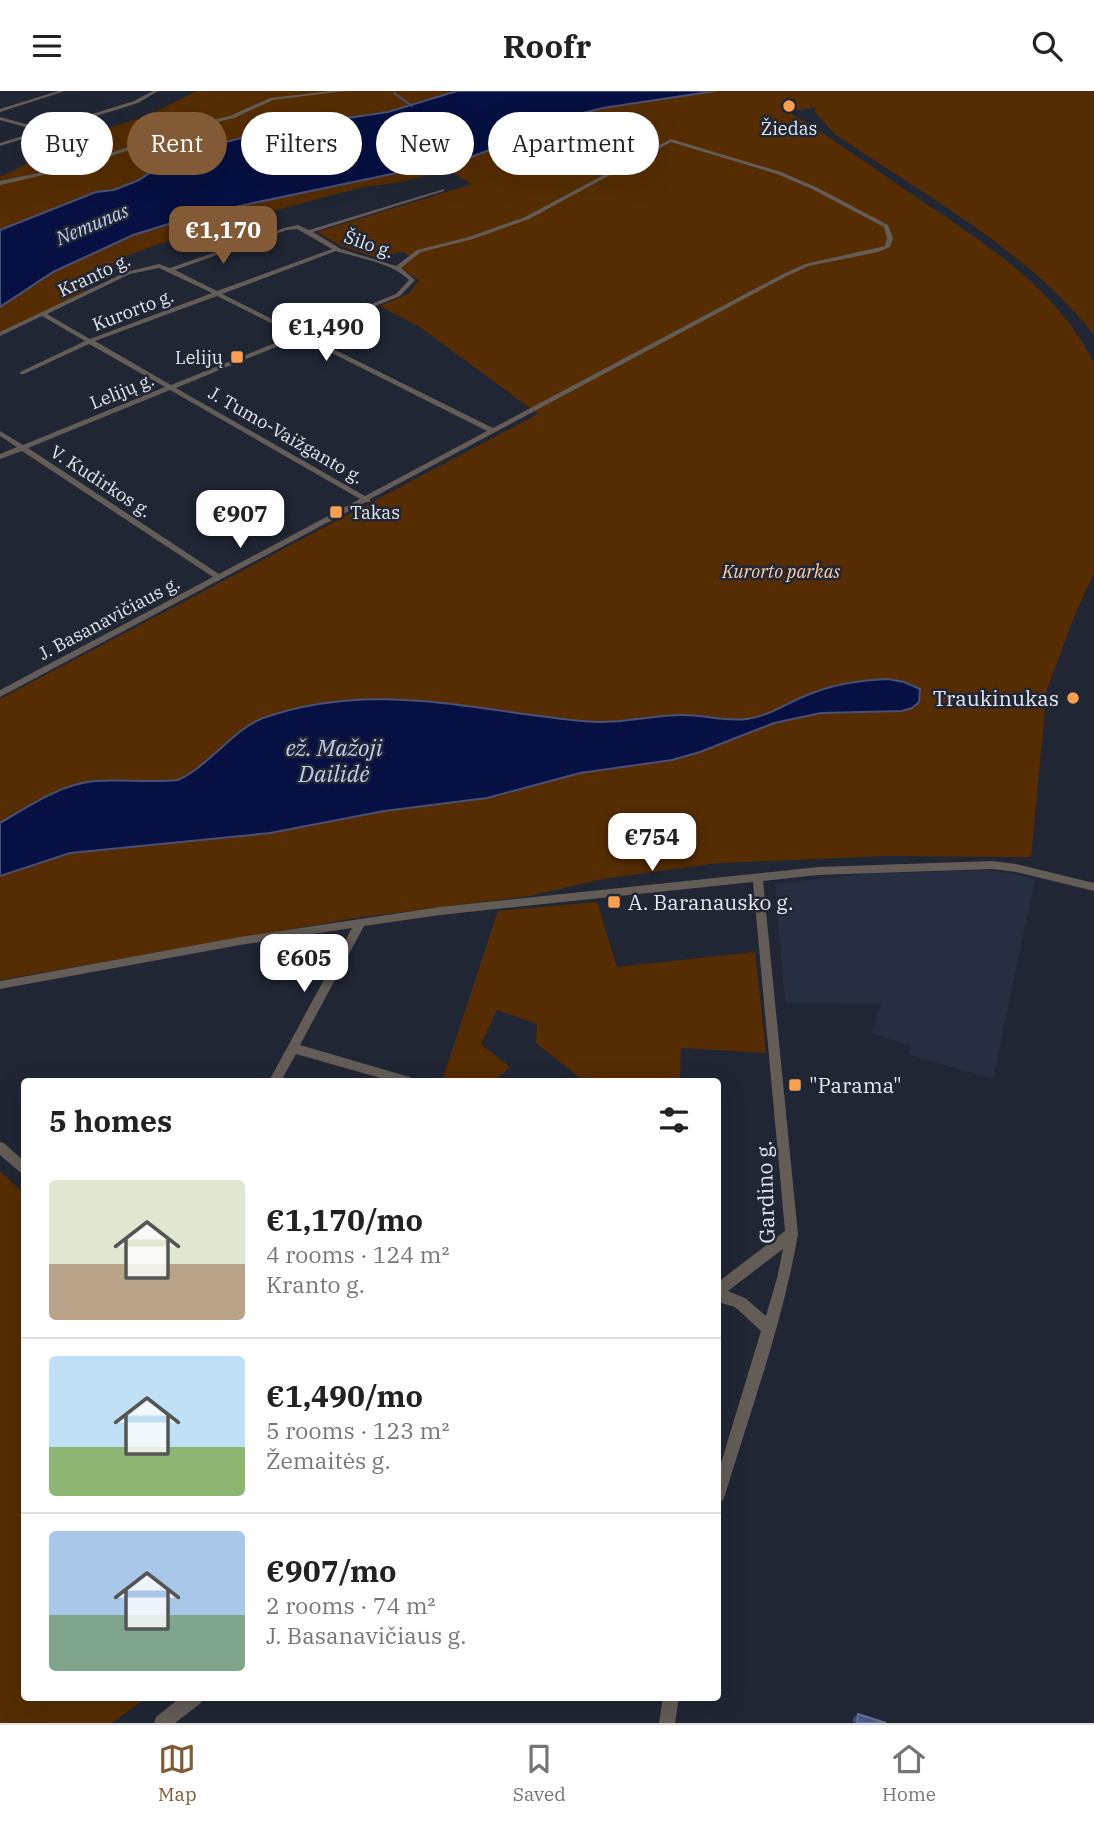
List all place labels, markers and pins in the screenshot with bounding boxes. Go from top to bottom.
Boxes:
marker: Žiedas [781,98,797,114]
place label: Žiedas [761,117,817,140]
pin: €1,170 [166,207,280,266]
pin: €1,490 [269,303,383,363]
place label: Lelijų [175,346,223,369]
marker: Lelijų [229,349,245,365]
pin: €907 [199,491,281,550]
place label: Takas [350,501,400,524]
marker: Takas [328,504,344,520]
place label: Traukinukas [933,684,1059,712]
marker: Traukinukas [1065,690,1081,706]
pin: €754 [611,813,693,873]
place label: A. Baranausko g. [628,888,794,916]
marker: A. Baranausko g. [606,894,622,910]
pin: €605 [263,935,345,994]
place label: "Parama" [809,1071,902,1099]
marker: "Parama" [787,1077,803,1093]

